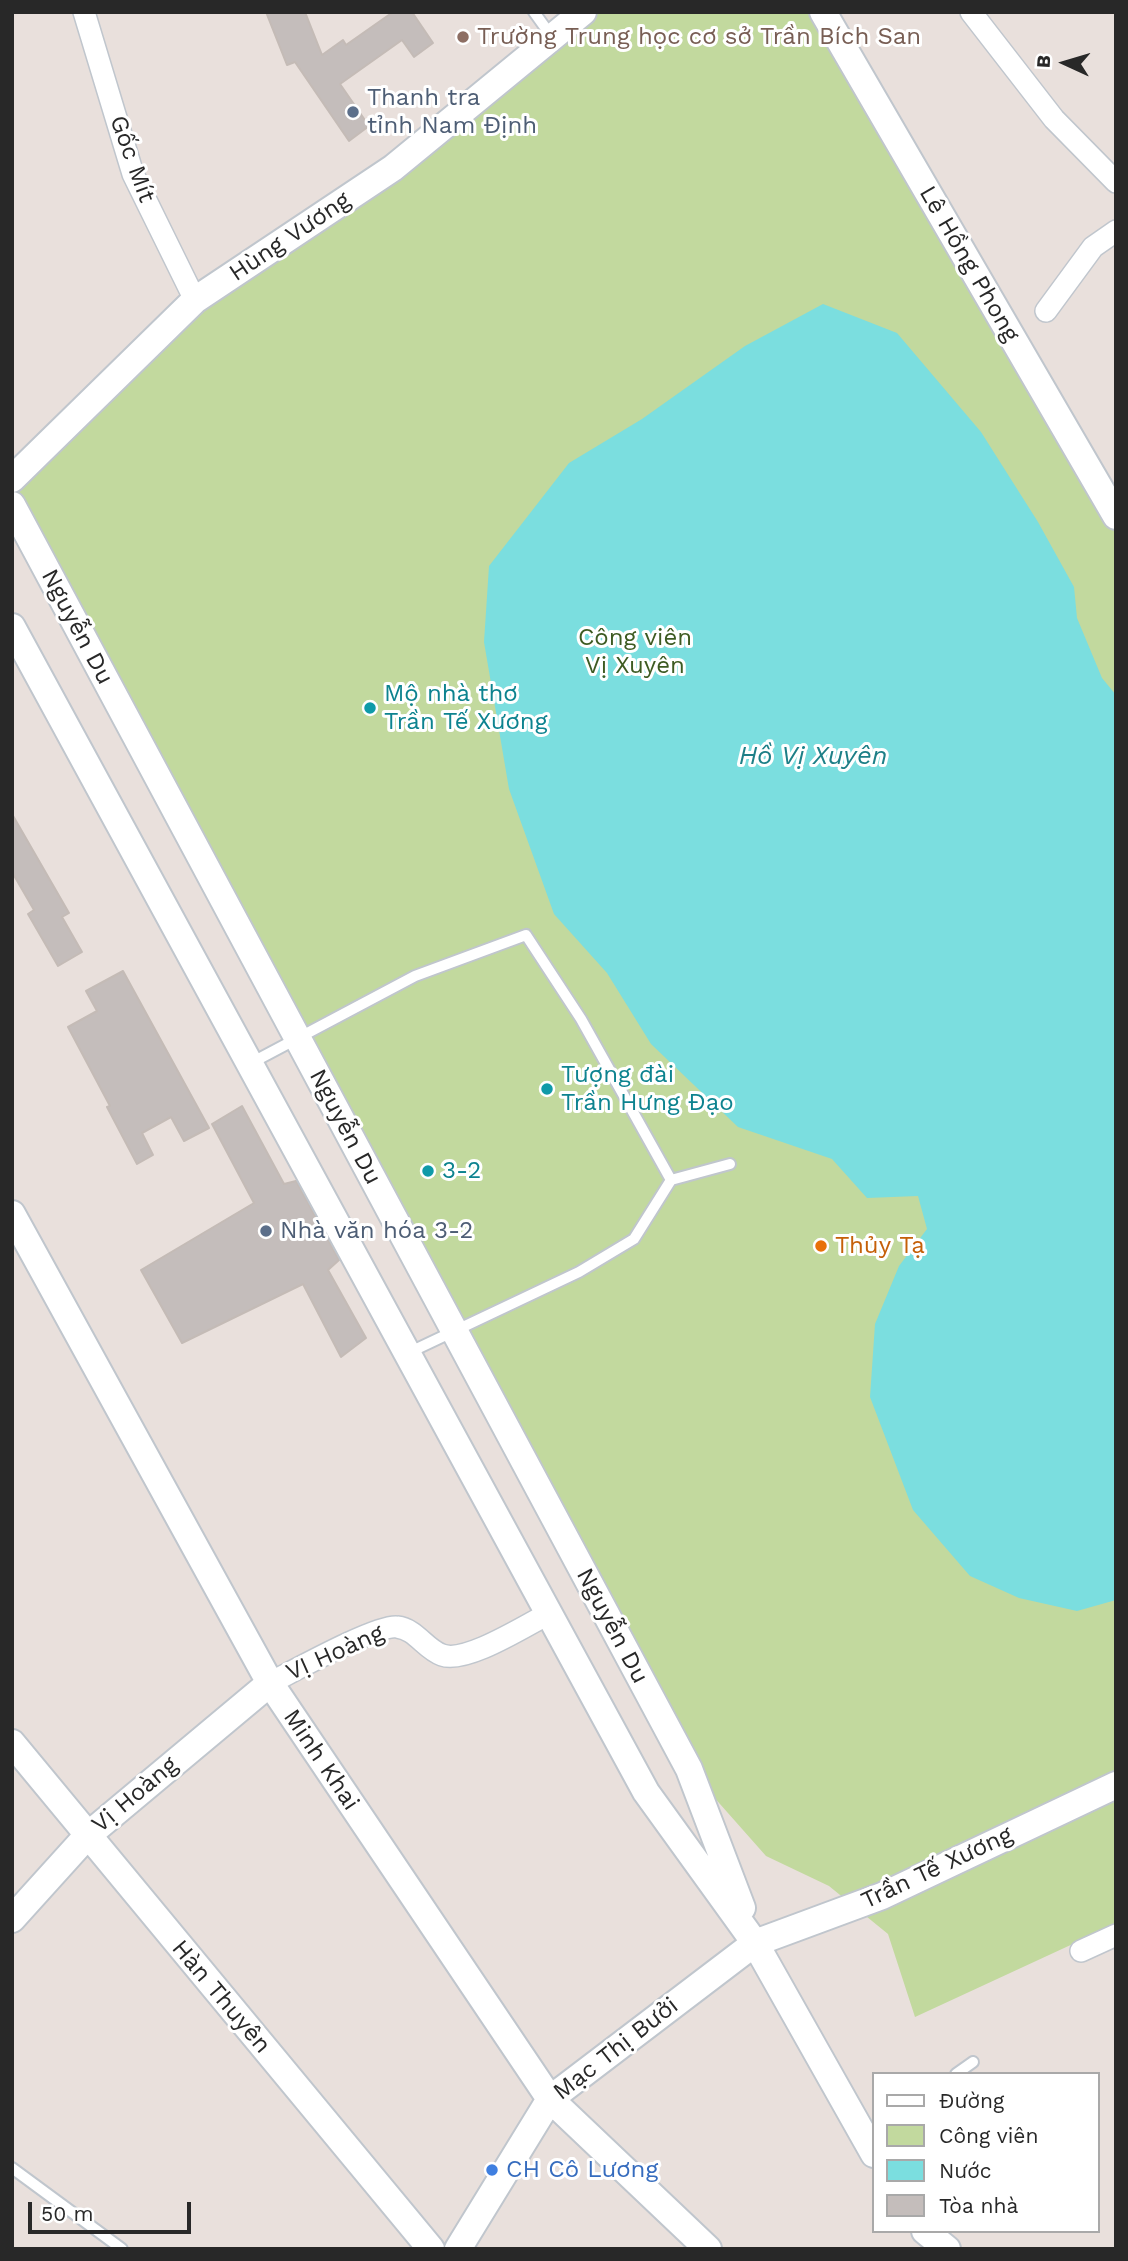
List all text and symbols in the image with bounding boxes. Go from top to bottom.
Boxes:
place label: Trường Trung học cơ sở Trần Bích San [477,23,921,51]
north arrow [1030,28,1100,98]
marker: Trường Trung học cơ sở Trần Bích San [455,29,471,45]
text: B [1032,54,1055,69]
place label: Thanh tra tỉnh Nam Định [367,84,537,140]
marker: Thanh tra tỉnh Nam Định [345,104,361,120]
street label: Gốc Mít [103,112,161,206]
street label: Lê Hồng Phong [913,181,1025,347]
street label: Hùng Vương [224,186,356,288]
street label: Nguyễn Du [35,564,119,690]
park label: Công viên Vị Xuyên [578,624,692,680]
place label: Mộ nhà thơ Trần Tế Xương [384,680,547,736]
marker: Mộ nhà thơ Trần Tế Xương [362,700,378,716]
water label: Hồ Vị Xuyên [739,740,887,772]
place label: Tượng đài Trần Hưng Đạo [561,1061,734,1117]
street label: Nguyễn Du [303,1064,387,1190]
marker: Tượng đài Trần Hưng Đạo [539,1081,555,1097]
place label: 3-2 [442,1157,481,1185]
marker: 3-2 [420,1163,436,1179]
place label: Nhà văn hóa 3-2 [280,1217,473,1245]
marker: Nhà văn hóa 3-2 [258,1223,274,1239]
place label: Thủy Tạ [835,1232,925,1260]
marker: Thủy Tạ [813,1238,829,1254]
street label: Nguyễn Du [570,1563,654,1689]
street label: VỊ Hoàng [282,1619,388,1687]
street label: Minh Khai [277,1704,365,1816]
street label: Vị Hoàng [86,1751,184,1839]
street label: Trần Tế Xương [857,1820,1017,1916]
street label: Hàn Thuyên [165,1935,277,2059]
street label: Mạc Thị Bưởi [548,1991,684,2107]
legend [872,2072,1100,2233]
text: Đường [939,2088,1004,2113]
text: Công viên [939,2123,1038,2148]
place label: CH Cô Lương [506,2156,658,2184]
text: Nước [939,2158,992,2183]
marker: CH Cô Lương [484,2162,500,2178]
scale bar [32,2188,194,2232]
text: Tòa nhà [939,2193,1018,2218]
text: 50 m [41,2201,93,2226]

